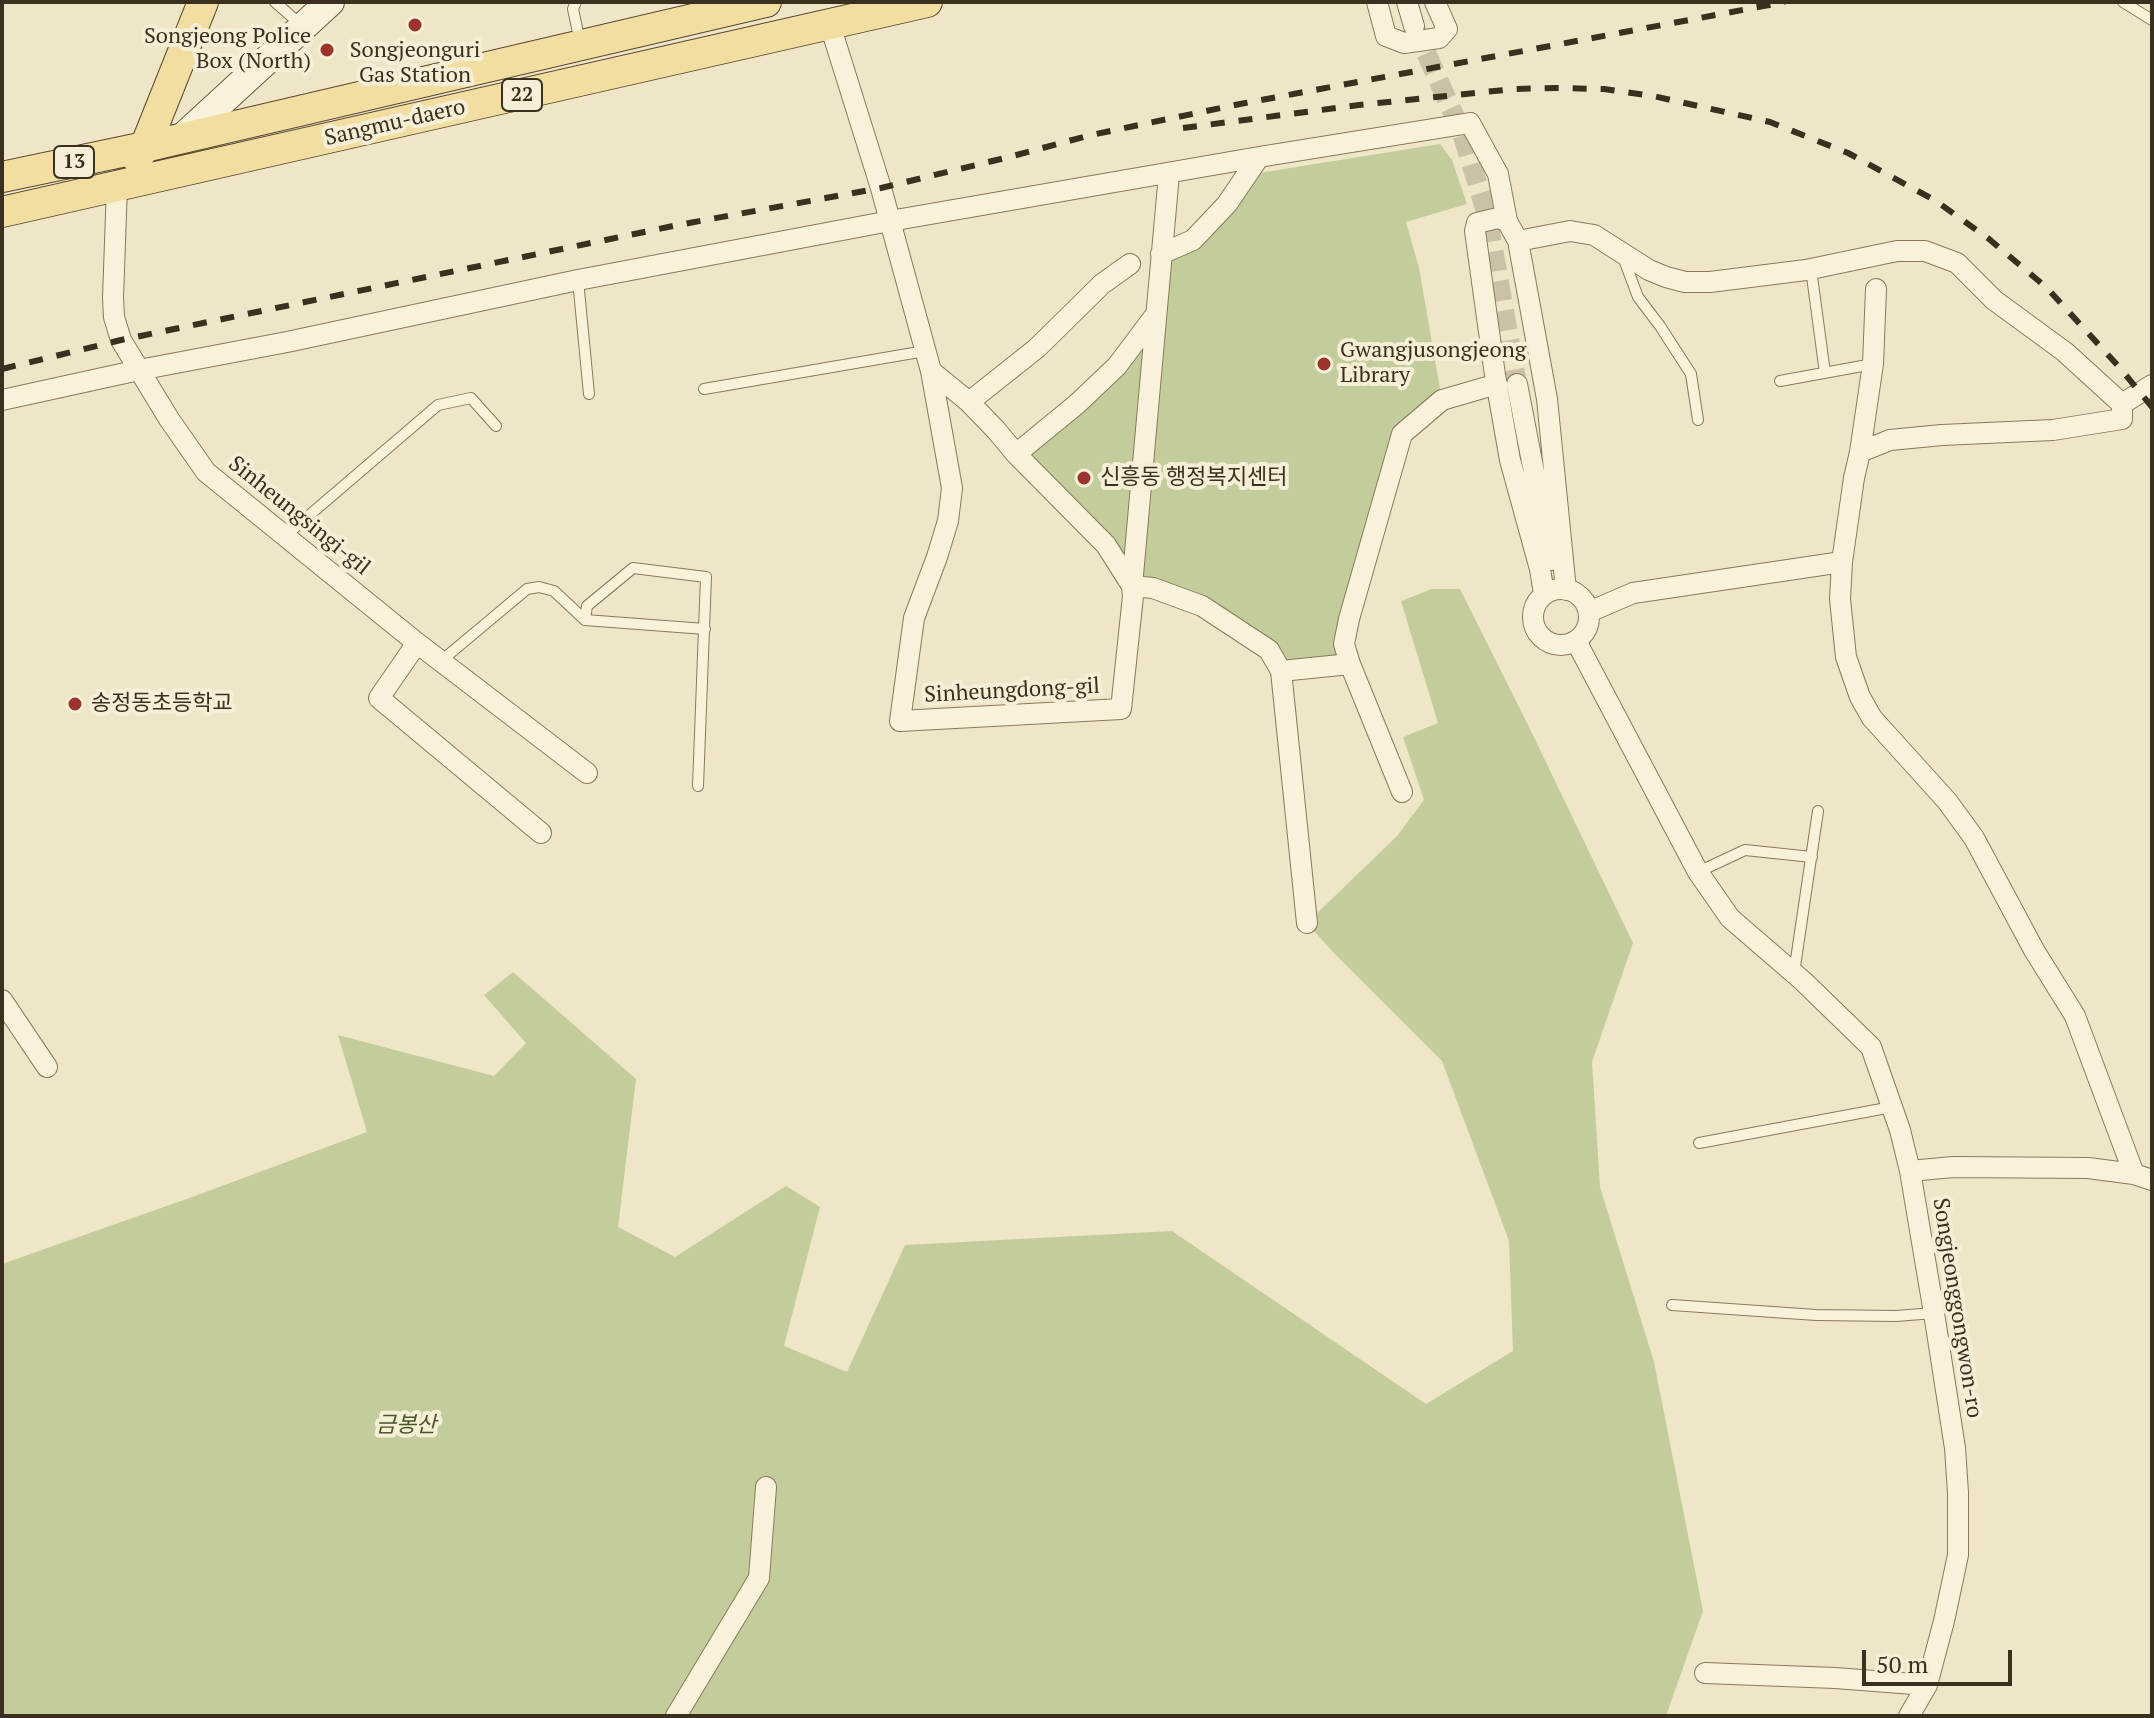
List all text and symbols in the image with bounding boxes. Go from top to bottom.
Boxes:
marker: Songjeonguri Gas Station [406,16,424,34]
place label: Songjeong Police Box (North) [144,24,311,76]
place label: Songjeonguri Gas Station [350,38,480,90]
marker: Songjeong Police Box (North) [318,41,336,59]
road number: 22 [502,79,542,111]
street label: Sangmu-daero [322,94,468,152]
road number: 13 [54,146,94,178]
place label: Gwangjusongjeong Library [1340,338,1526,390]
marker: Gwangjusongjeong Library [1315,355,1333,373]
street label: Sinheungsingi-gil [223,451,375,581]
place label: 신흥동 행정복지센터 [1100,465,1288,491]
marker: 신흥동 행정복지센터 [1075,469,1093,487]
street label: Sinheungdong-gil [923,673,1101,709]
place label: 송정동초등학교 [91,691,233,717]
marker: 송정동초등학교 [66,695,84,713]
street label: Songjeonggongwon-ro [1927,1196,1987,1420]
park label: 금봉산 [376,1413,436,1439]
scale bar [1866,1634,2016,1684]
text: 50 m [1876,1648,1928,1680]

